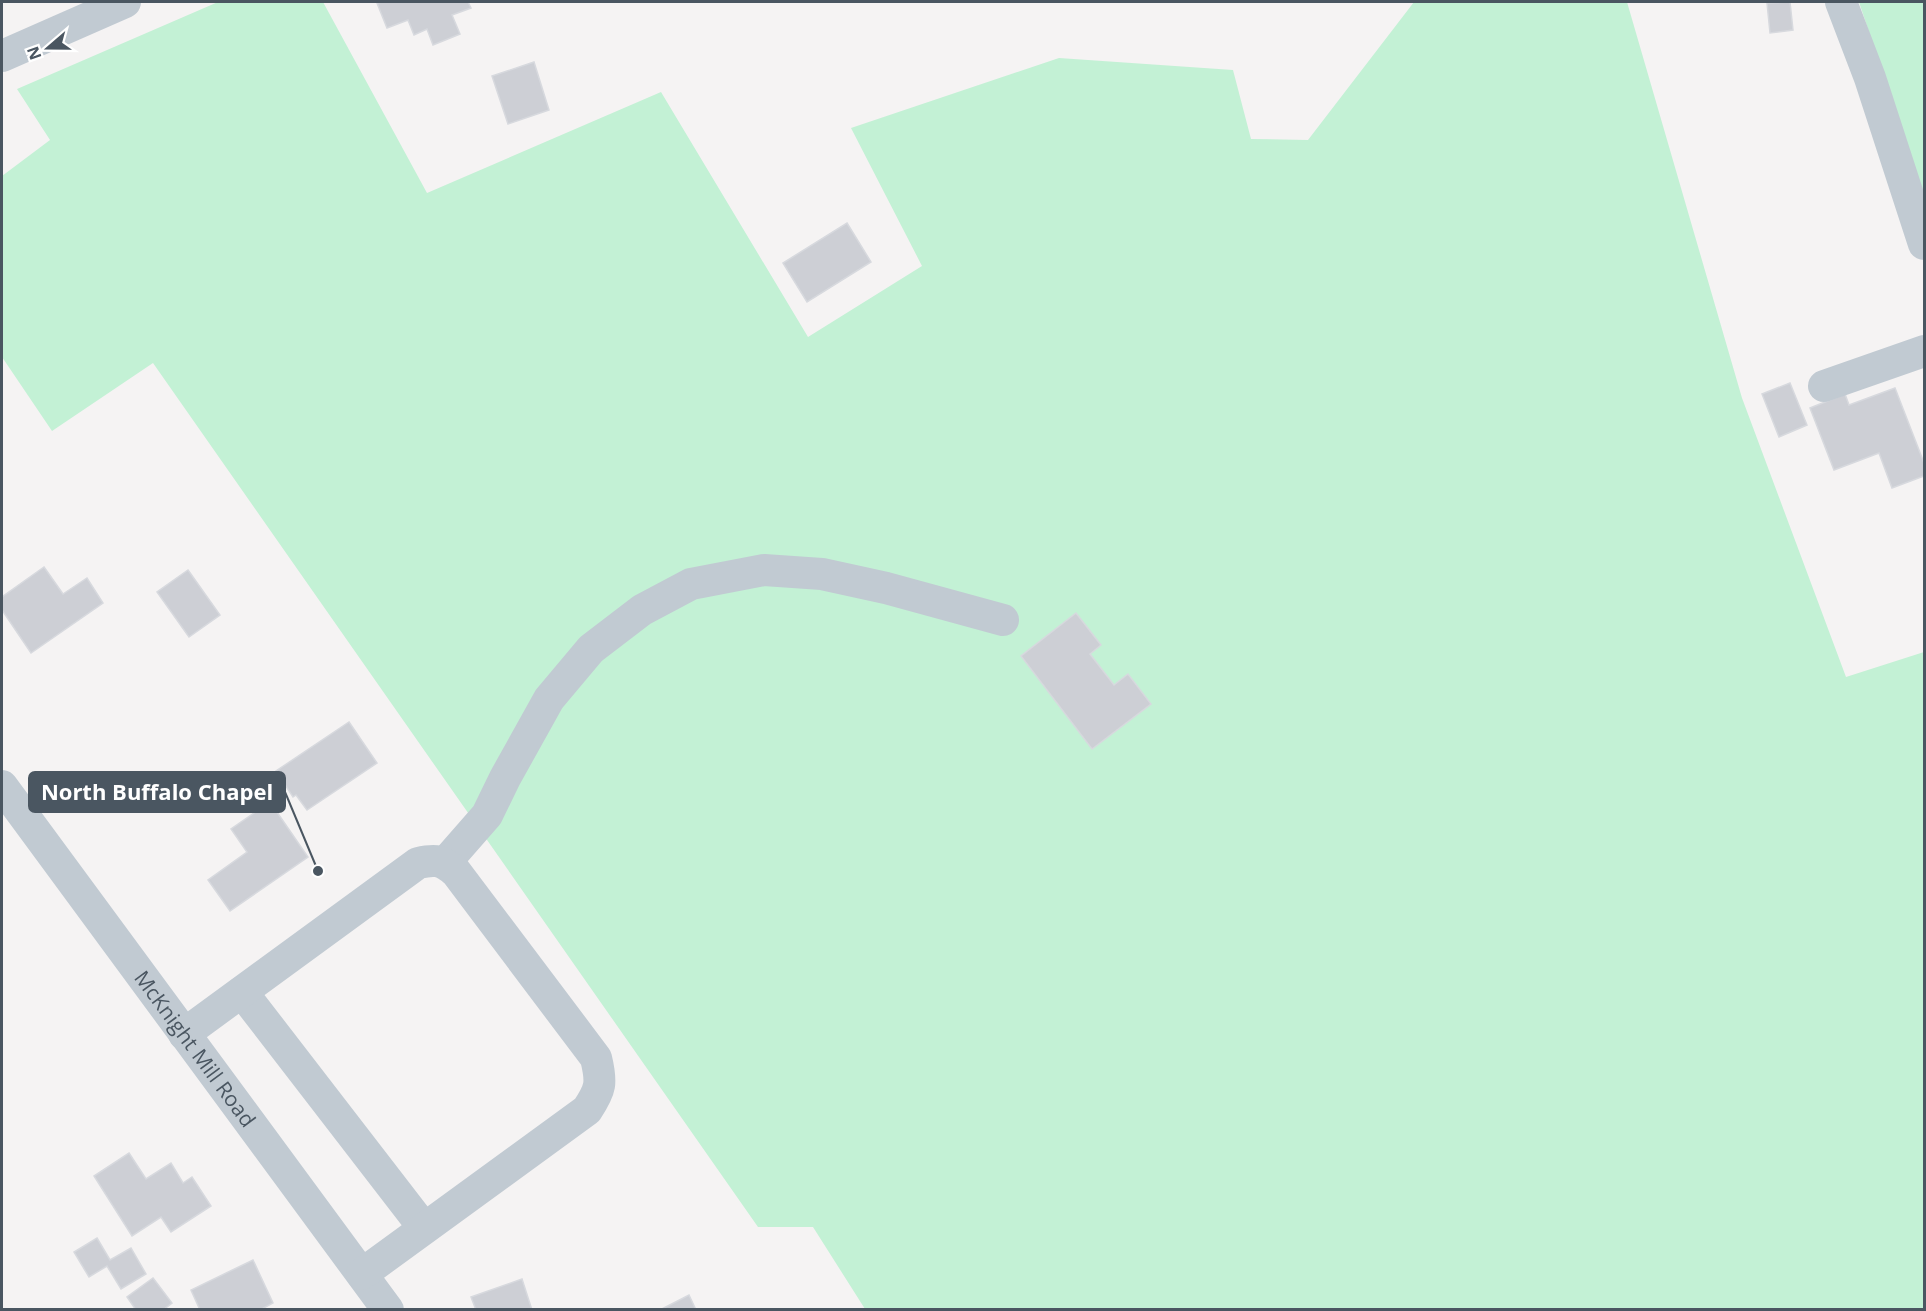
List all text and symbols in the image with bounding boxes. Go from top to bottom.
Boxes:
north arrow [18,18,78,78]
text: N [21,43,46,63]
callout: North Buffalo Chapel [29,772,285,812]
text: North Buffalo Chapel [41,776,273,806]
street label: McKnight Mill Road [128,965,262,1132]

